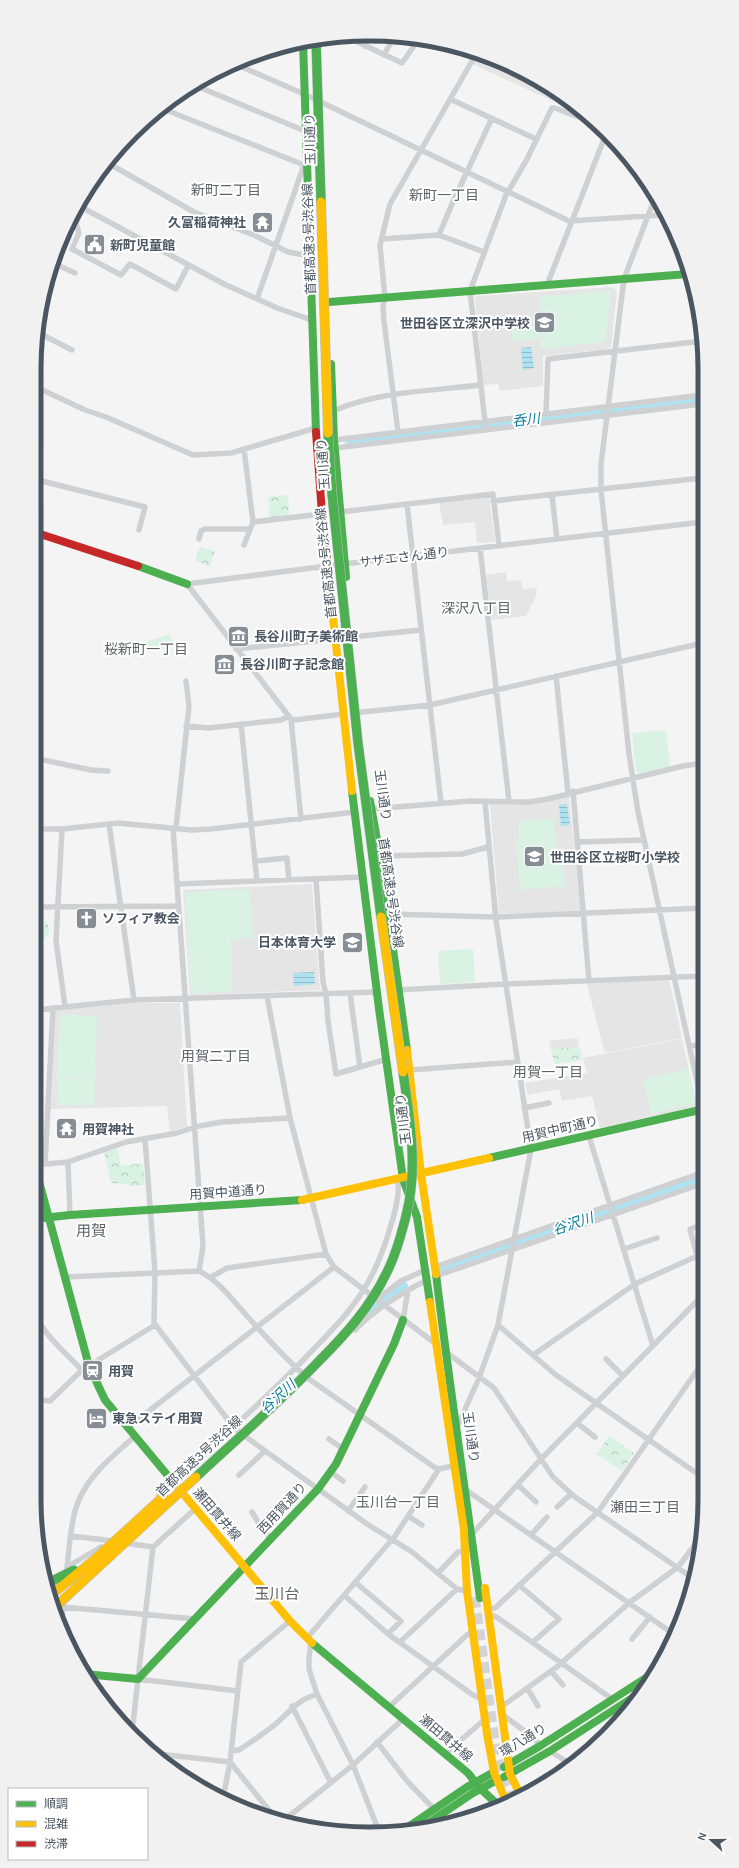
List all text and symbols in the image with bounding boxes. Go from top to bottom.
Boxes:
street label: 玉川通り [302,113,318,165]
district label: 新町二丁目 [191,182,261,199]
street label: 首都高速3号渋谷線 [300,183,318,295]
district label: 新町一丁目 [409,187,479,204]
temple icon: 久富稲荷神社 [249,209,275,235]
place label: 久富稲荷神社 [168,215,246,230]
public building icon: 新町児童館 [81,232,107,258]
place label: 新町児童館 [110,238,175,253]
school or university icon: 世田谷区立深沢中学校 [532,310,558,336]
place label: 世田谷区立深沢中学校 [400,316,530,331]
water label: 呑川 [511,410,543,430]
street label: 玉川通り [314,438,332,490]
street label: 首都高速3号渋谷線 [313,507,339,619]
street label: サザエさん通り [358,544,450,570]
district label: 深沢八丁目 [441,600,511,617]
museum icon: 長谷川町子美術館 [225,623,251,649]
place label: 長谷川町子美術館 [254,629,358,644]
district label: 桜新町一丁目 [104,641,188,658]
museum icon: 長谷川町子記念館 [212,651,238,677]
place label: 長谷川町子記念館 [240,657,344,672]
street label: 玉川通り [372,768,394,822]
street label: 首都高速3号渋谷線 [376,837,406,949]
school or university icon: 世田谷区立桜町小学校 [522,844,548,870]
place label: 世田谷区立桜町小学校 [550,850,680,865]
church icon: ソフィア教会 [74,905,100,931]
place label: ソフィア教会 [102,911,180,926]
school or university icon: 日本体育大学 [339,929,365,955]
place label: 日本体育大学 [258,935,336,950]
district label: 用賀二丁目 [181,1048,251,1065]
district label: 用賀一丁目 [513,1064,583,1081]
street label: 玉川通り [392,1092,414,1146]
street label: 用賀中町通り [520,1113,600,1145]
temple icon: 用賀神社 [54,1116,80,1142]
place label: 用賀神社 [82,1122,134,1137]
street label: 用賀中道通り [189,1182,267,1202]
water label: 谷沢川 [550,1208,598,1239]
district label: 用賀 [76,1222,106,1240]
station icon: 用賀 [79,1358,105,1384]
place label: 用賀 [108,1364,134,1379]
water label: 谷沢川 [257,1375,301,1418]
hotel icon: 東急ステイ用賀 [84,1405,110,1431]
street label: 玉川通り [460,1410,482,1464]
place label: 東急ステイ用賀 [112,1411,203,1426]
street label: 首都高速3号渋谷線 [153,1412,245,1500]
street label: 西用賀通り [254,1479,310,1537]
street label: 瀬田貫井線 [190,1485,244,1543]
district label: 玉川台一丁目 [356,1494,440,1511]
district label: 瀬田三丁目 [610,1499,680,1516]
district label: 玉川台 [254,1585,300,1603]
street label: 瀬田貫井線 [416,1711,476,1765]
street label: 環八通り [497,1720,549,1760]
legend [8,1788,148,1860]
text: 順調 [44,1797,68,1811]
text: 混雑 [44,1817,68,1831]
north arrow [691,1820,731,1860]
text: N [695,1831,710,1843]
text: 渋滞 [44,1837,68,1851]

